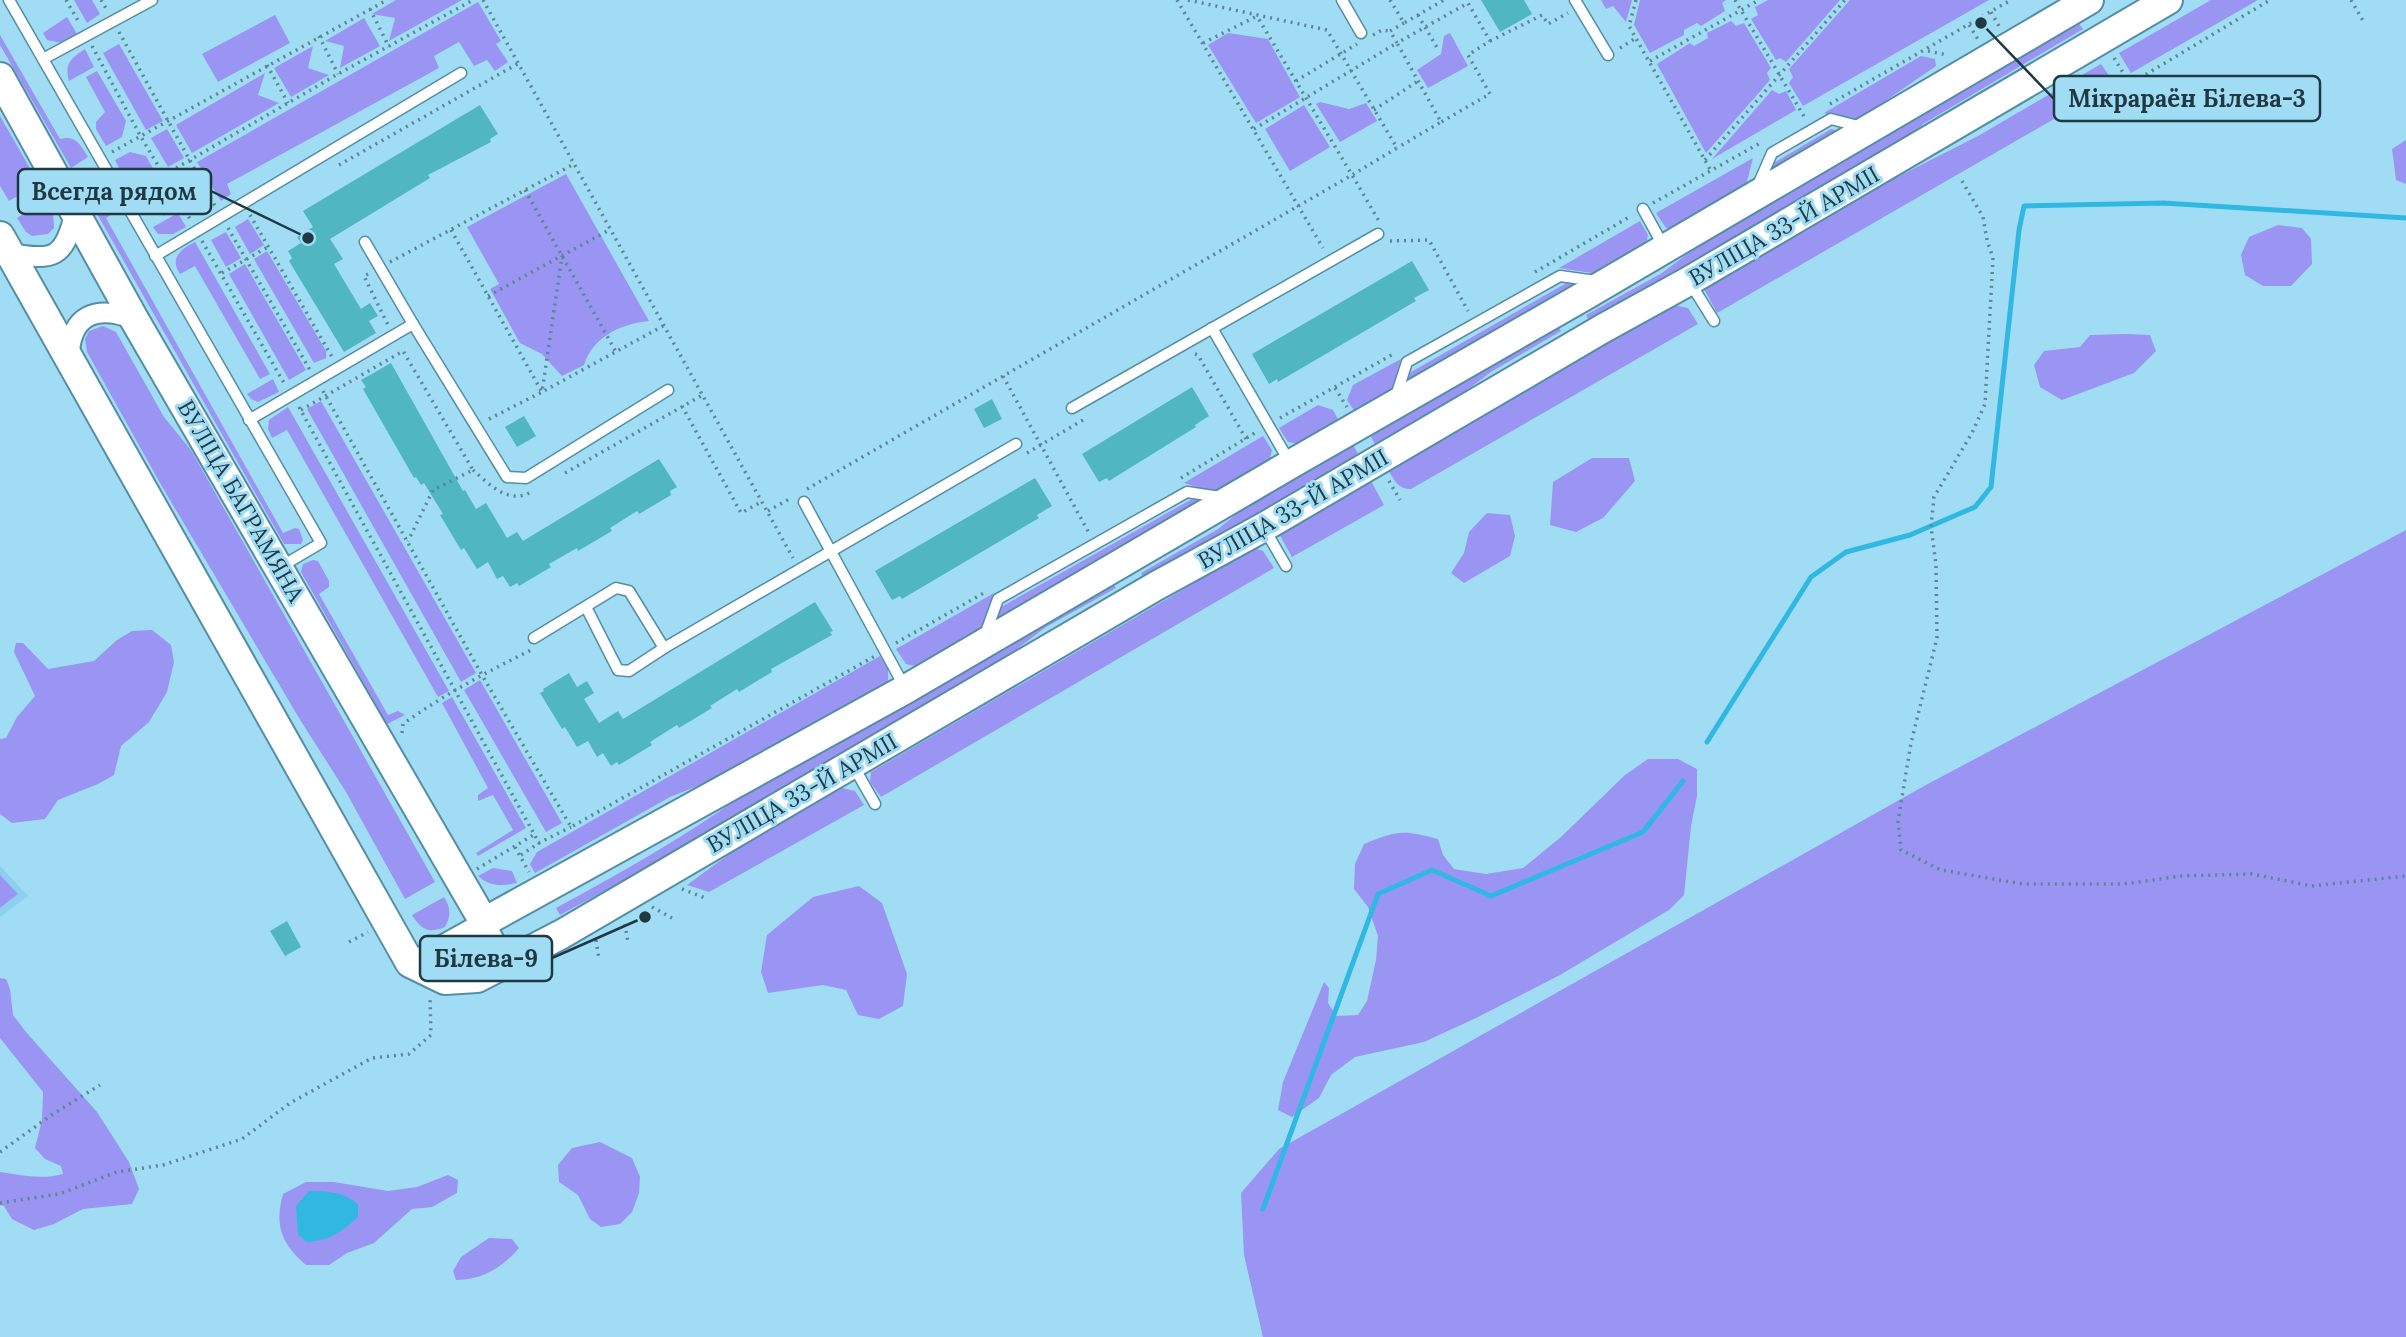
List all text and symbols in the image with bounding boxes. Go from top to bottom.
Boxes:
callout: Мікрараён Білева-3 [2054,76,2320,121]
text: Мікрараён Білева-3 [2068,83,2306,114]
street label: ВУЛІЦА 33-Й АРМІІ [1683,159,1884,292]
callout: Всегда рядом [18,169,211,214]
text: Всегда рядом [31,176,197,207]
street label: ВУЛІЦА БАГРАМЯНА [172,395,311,607]
street label: ВУЛІЦА 33-Й АРМІІ [1192,442,1393,575]
street label: ВУЛІЦА 33-Й АРМІІ [701,726,902,859]
callout: Білева-9 [420,936,552,981]
text: Білева-9 [434,943,538,974]

